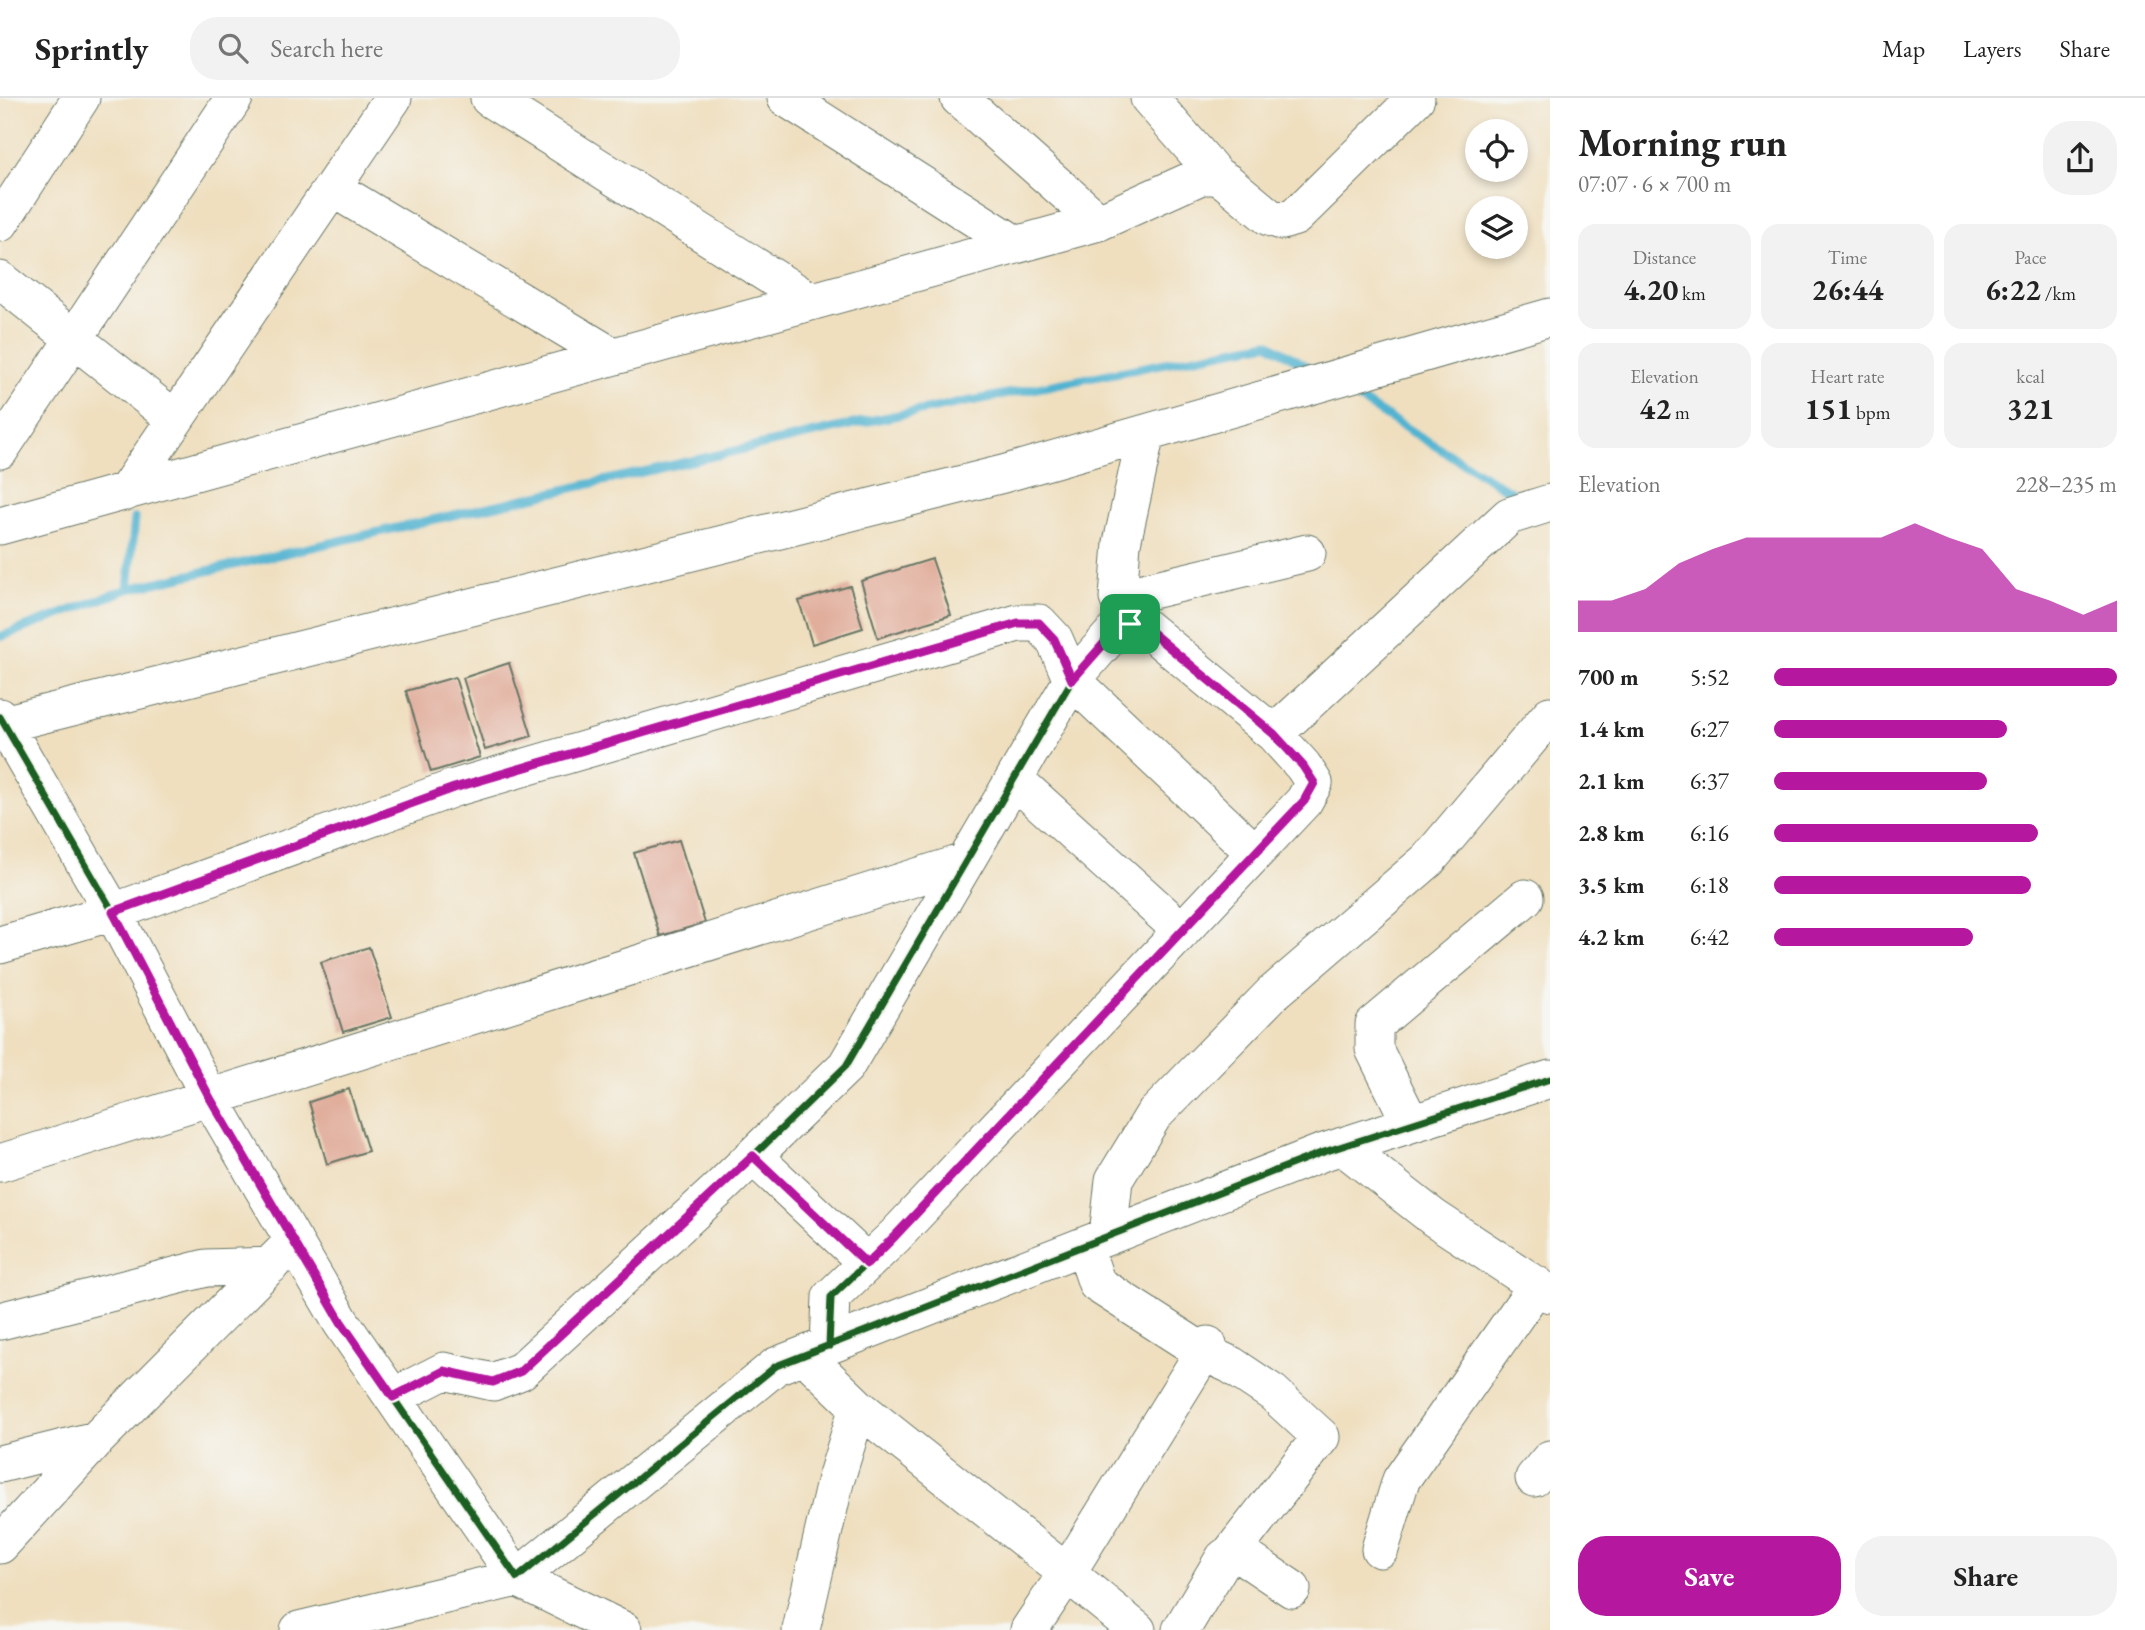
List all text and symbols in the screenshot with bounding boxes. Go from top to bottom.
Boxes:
search box [190,17,680,80]
text: Sprintly [35,27,148,70]
icon: search [214,29,252,67]
text: Search here [270,31,383,65]
text: Map [1882,33,1925,64]
text: Layers [1963,33,2022,64]
text: Share [2060,33,2110,64]
text: Morning run [1578,118,1787,167]
map controls [1465,119,1528,259]
button: locate [1465,119,1528,182]
button: share [2043,121,2117,195]
text: 07:07 · 6 × 700 m [1578,169,1731,199]
button: layers [1465,196,1528,259]
text: Distance [1633,245,1696,270]
text: Time [1828,245,1867,270]
text: Pace [2015,245,2046,270]
text: 4.20 [1623,270,1678,309]
text: 26:44 [1812,270,1883,309]
text: 6:22 [1985,270,2041,309]
text: km [1678,281,1706,306]
text: /km [2041,281,2076,306]
text: Elevation [1630,364,1699,389]
text: Heart rate [1811,364,1884,389]
text: kcal [2016,364,2045,389]
text: 42 [1639,389,1671,428]
text: 151 [1805,389,1852,428]
text: 321 [2007,389,2054,428]
text: m [1671,400,1690,425]
text: bpm [1852,400,1890,425]
text: Elevation [1578,469,1661,499]
text: 228–235 m [2016,469,2117,499]
pin [1100,594,1160,654]
icon: arrive [1111,605,1149,643]
text: 700 m [1578,662,1639,692]
text: 5:52 [1690,662,1729,692]
text: 1.4 km [1578,714,1645,744]
text: 6:27 [1690,714,1729,744]
text: 2.1 km [1578,766,1645,796]
text: 6:37 [1690,766,1729,796]
text: 2.8 km [1578,818,1645,848]
text: 6:16 [1690,818,1729,848]
text: 3.5 km [1578,870,1645,900]
text: 6:18 [1690,870,1729,900]
text: 4.2 km [1578,922,1645,952]
text: 6:42 [1690,922,1729,952]
button: Save [1578,1536,1841,1616]
button: Share [1855,1536,2117,1616]

